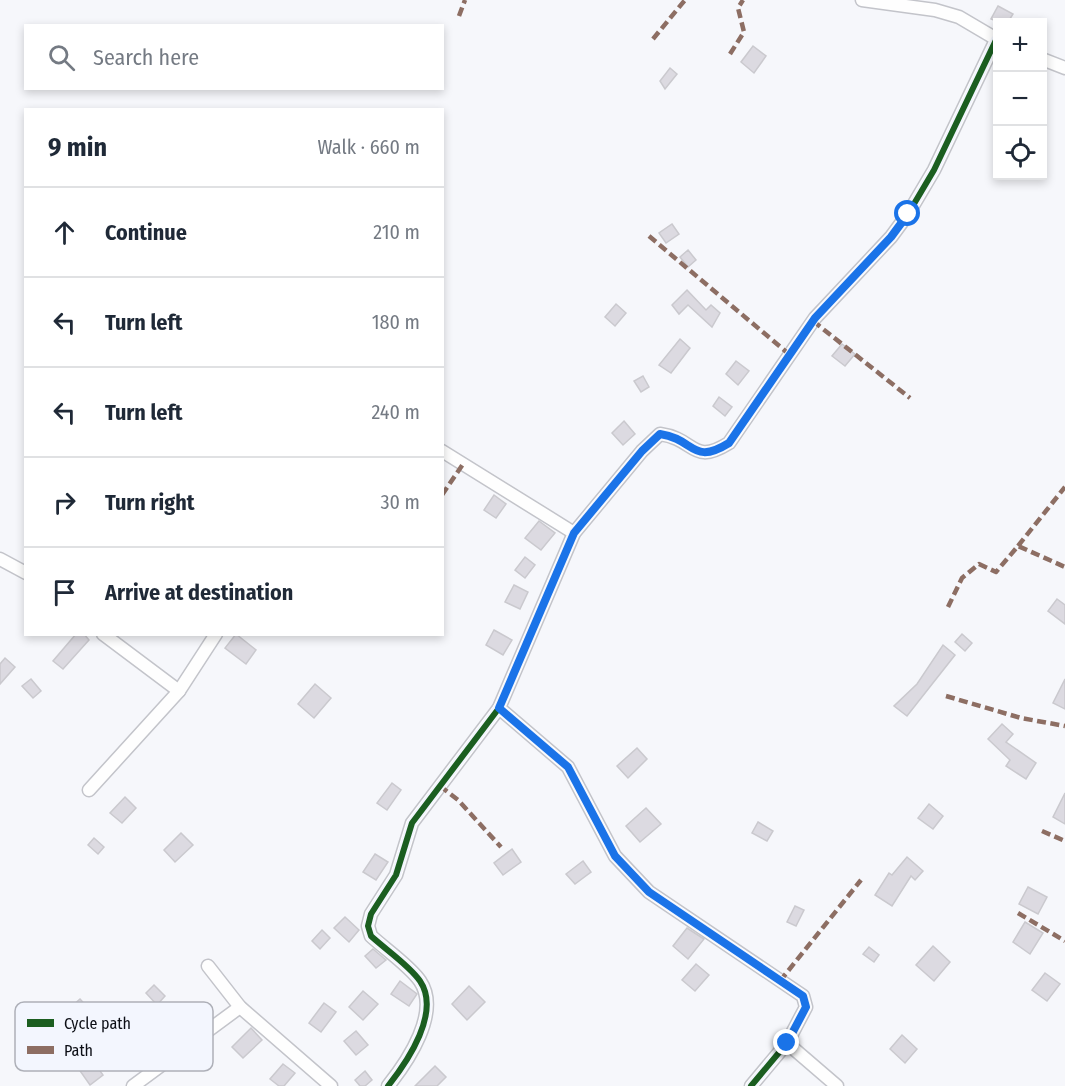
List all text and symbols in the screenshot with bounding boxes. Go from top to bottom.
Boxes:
map controls [993,18,1047,180]
button: + [993,18,1047,72]
search box [24,24,444,90]
icon: search [45,41,78,74]
text: Search here [93,44,199,71]
button: − [993,72,1047,126]
button: locate [993,126,1047,180]
text: 9 min [48,132,107,163]
text: Walk · 660 m [317,135,420,159]
route start [894,200,920,226]
icon: ahead [48,216,81,249]
text: Continue [105,219,187,246]
text: 210 m [373,220,420,244]
icon: left [48,306,81,339]
text: Turn left [105,309,183,336]
text: 180 m [372,310,420,334]
icon: left [48,396,81,429]
text: Turn left [105,399,183,426]
text: 240 m [371,400,420,424]
icon: right [48,486,81,519]
text: Turn right [105,489,194,516]
text: 30 m [380,490,420,514]
icon: arrive [48,576,81,609]
text: Arrive at destination [105,579,293,606]
legend [15,1002,213,1071]
text: Cycle path [64,1014,131,1033]
route end [773,1029,799,1055]
text: Path [64,1041,93,1060]

